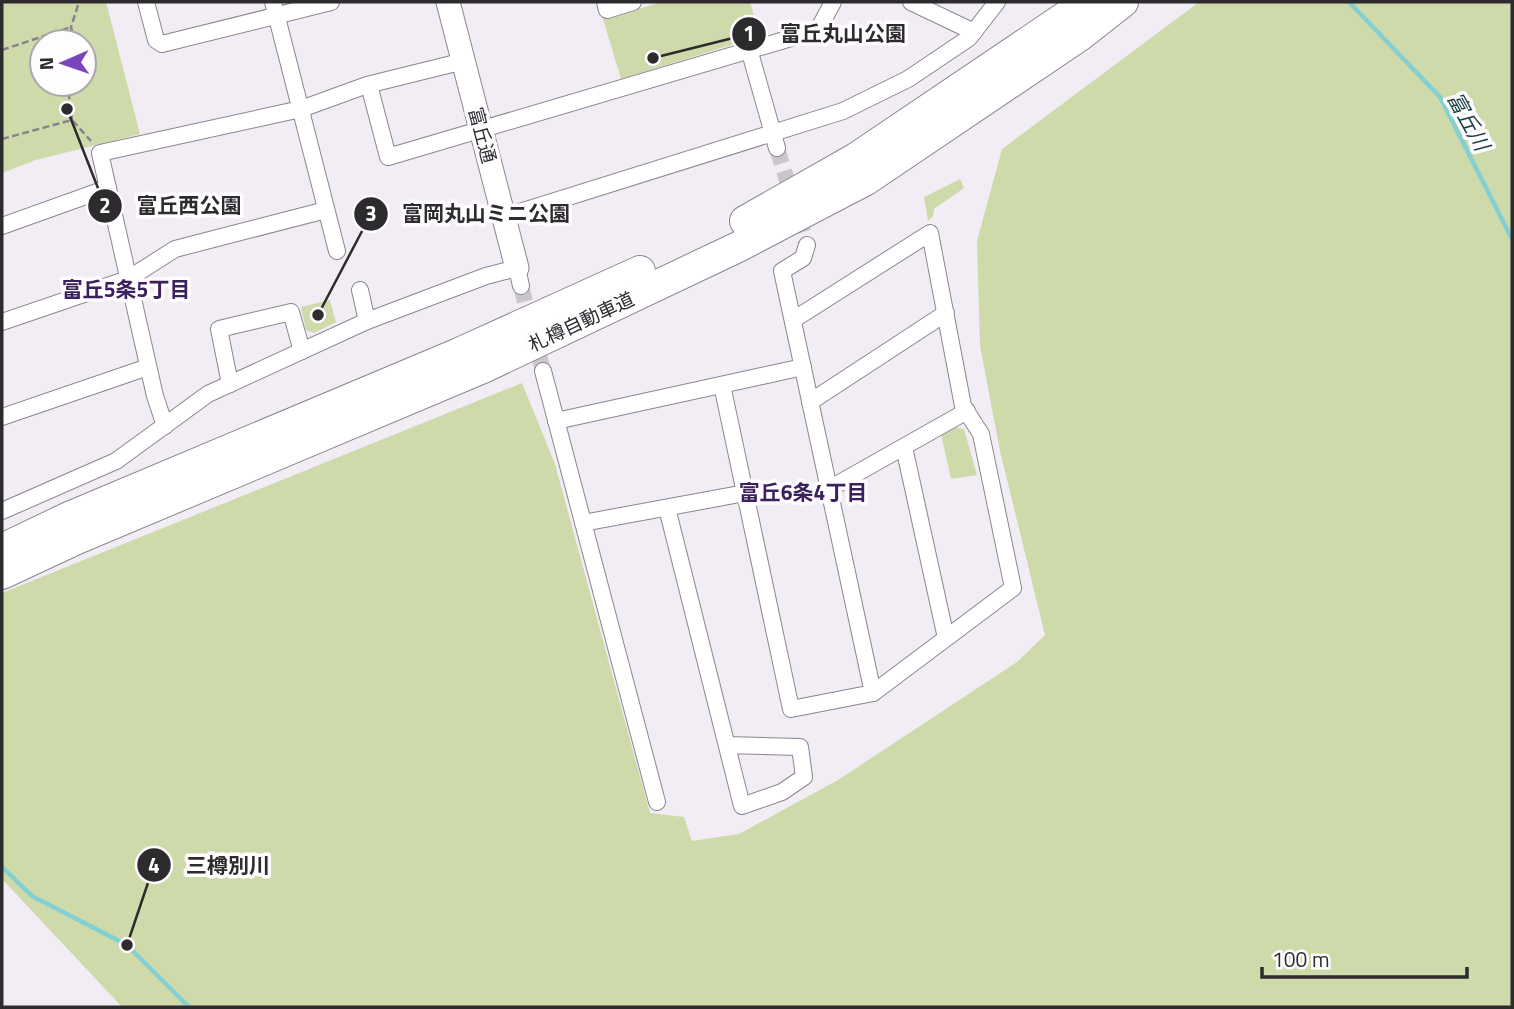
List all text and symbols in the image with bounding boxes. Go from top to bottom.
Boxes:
callout: 富丘丸山公園 [731,13,920,55]
text: 1 [743,17,755,49]
text: 富丘丸山公園 [780,17,906,49]
north arrow [28,28,98,98]
text: N [31,57,60,71]
water label: 富丘川 [1440,86,1499,158]
street label: 富丘通 [462,104,504,166]
callout: 富丘西公園 [87,185,255,227]
text: 2 [99,189,111,221]
text: 富丘西公園 [137,189,242,221]
callout: 富岡丸山ミニ公園 [353,193,584,235]
text: 3 [365,197,377,229]
text: 富岡丸山ミニ公園 [402,197,570,229]
district label: 富丘5条5丁目 [62,273,190,305]
street label: 札樽自動車道 [523,284,639,358]
district label: 富丘6条4丁目 [739,476,867,508]
callout: 三樽別川 [137,844,284,886]
text: 4 [148,849,160,881]
text: 三樽別川 [186,849,270,881]
scale bar [1262,936,1467,980]
text: 100 m [1272,943,1329,975]

